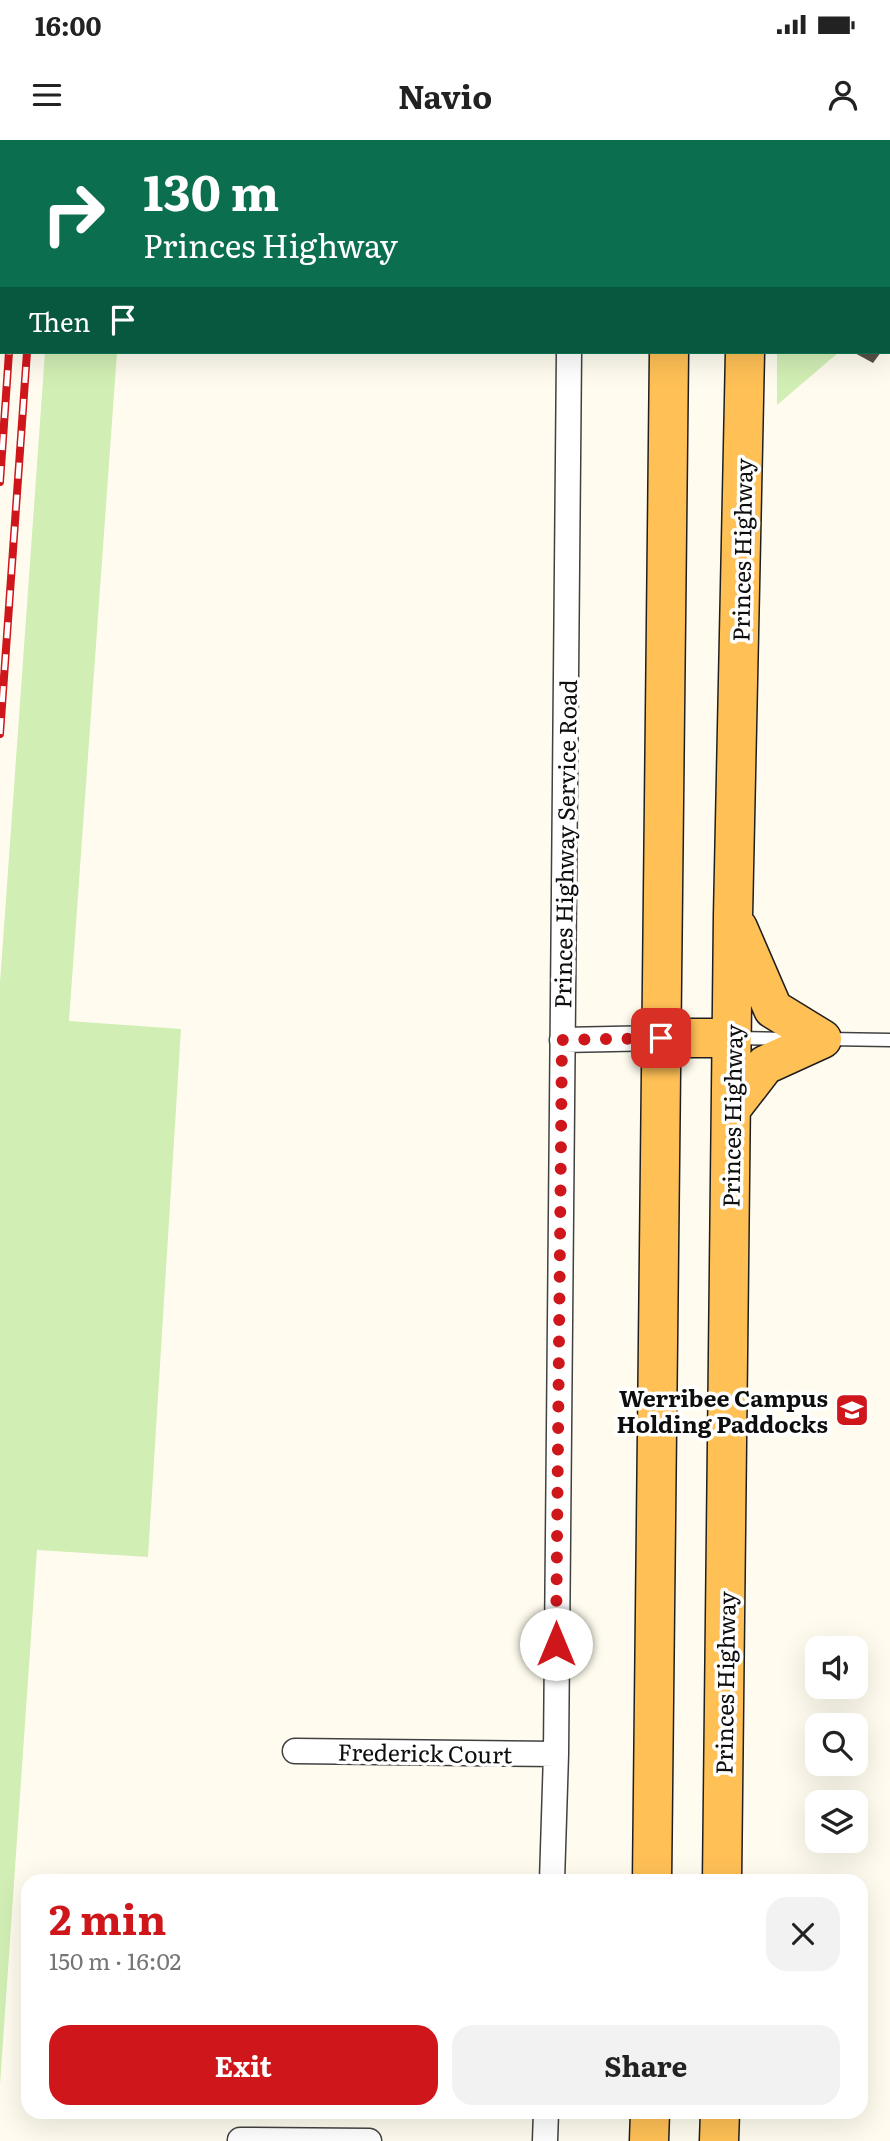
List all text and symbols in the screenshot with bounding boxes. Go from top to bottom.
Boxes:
text: 16:00 [35,5,102,44]
text: Navio [398,71,492,119]
icon: menu [28,76,66,114]
icon: person [824,76,862,114]
text: 130 m [143,153,279,226]
icon: right [28,168,119,259]
text: Princes Highway [143,220,398,268]
text: Then [28,301,90,340]
icon: arrive [104,301,142,339]
street label: Princes Highway [722,457,760,642]
street label: Princes Highway Service Road [544,679,584,1009]
pin [631,1008,691,1068]
icon: arrive [642,1019,680,1057]
street label: Princes Highway [712,1023,750,1208]
place label: Werribee Campus Holding Paddocks [617,1380,828,1440]
school or university icon: Werribee Campus Holding Paddocks [833,1391,871,1429]
street label: Princes Highway [705,1590,743,1775]
position arrow [519,1607,593,1681]
map controls [805,1636,868,1853]
button: sound [805,1636,868,1699]
button: search [805,1713,868,1776]
street label: Frederick Court [337,1733,513,1771]
button: layers [805,1790,868,1853]
text: 2 min [49,1886,166,1948]
button: close [766,1897,840,1971]
text: 150 m · 16:02 [49,1943,181,1977]
button: Exit [49,2025,438,2105]
button: Share [452,2025,840,2105]

